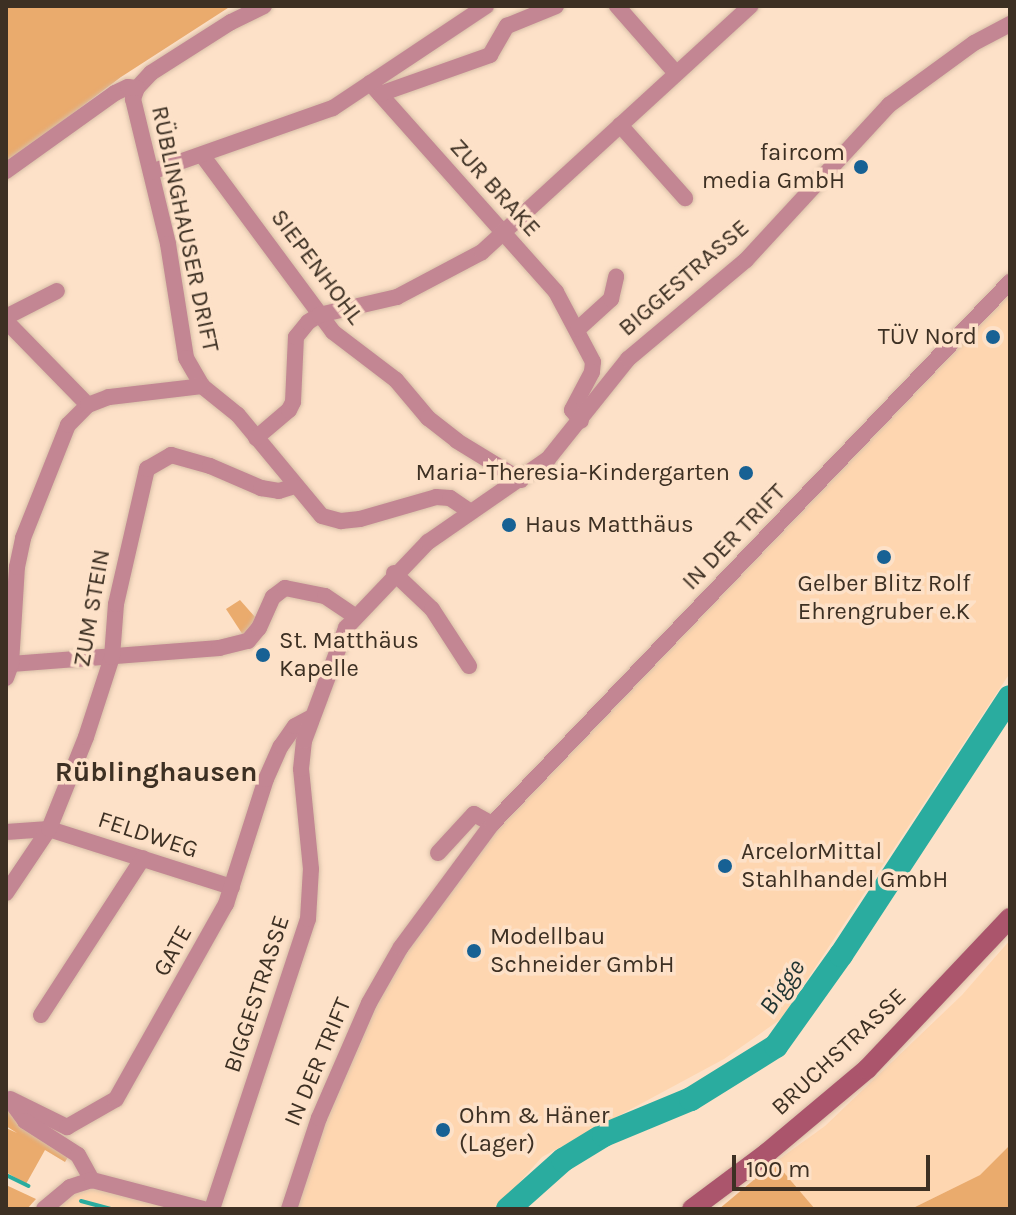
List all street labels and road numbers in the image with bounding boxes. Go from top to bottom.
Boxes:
street label: RÜBLINGHAUSER DRIFT [145,103,225,355]
street label: ZUR BRAKE [444,133,546,243]
street label: SIEPENHOHL [264,204,370,330]
street label: BIGGESTRASSE [613,213,755,343]
street label: IN DER TRIFT [676,478,792,596]
street label: ZUM STEIN [67,547,117,669]
street label: FELDWEG [94,805,202,865]
street label: BIGGESTRASSE [218,912,296,1076]
street label: GATE [147,921,199,981]
street label: BRUCHSTRASSE [766,982,912,1122]
street label: IN DER TRIFT [278,994,358,1130]

